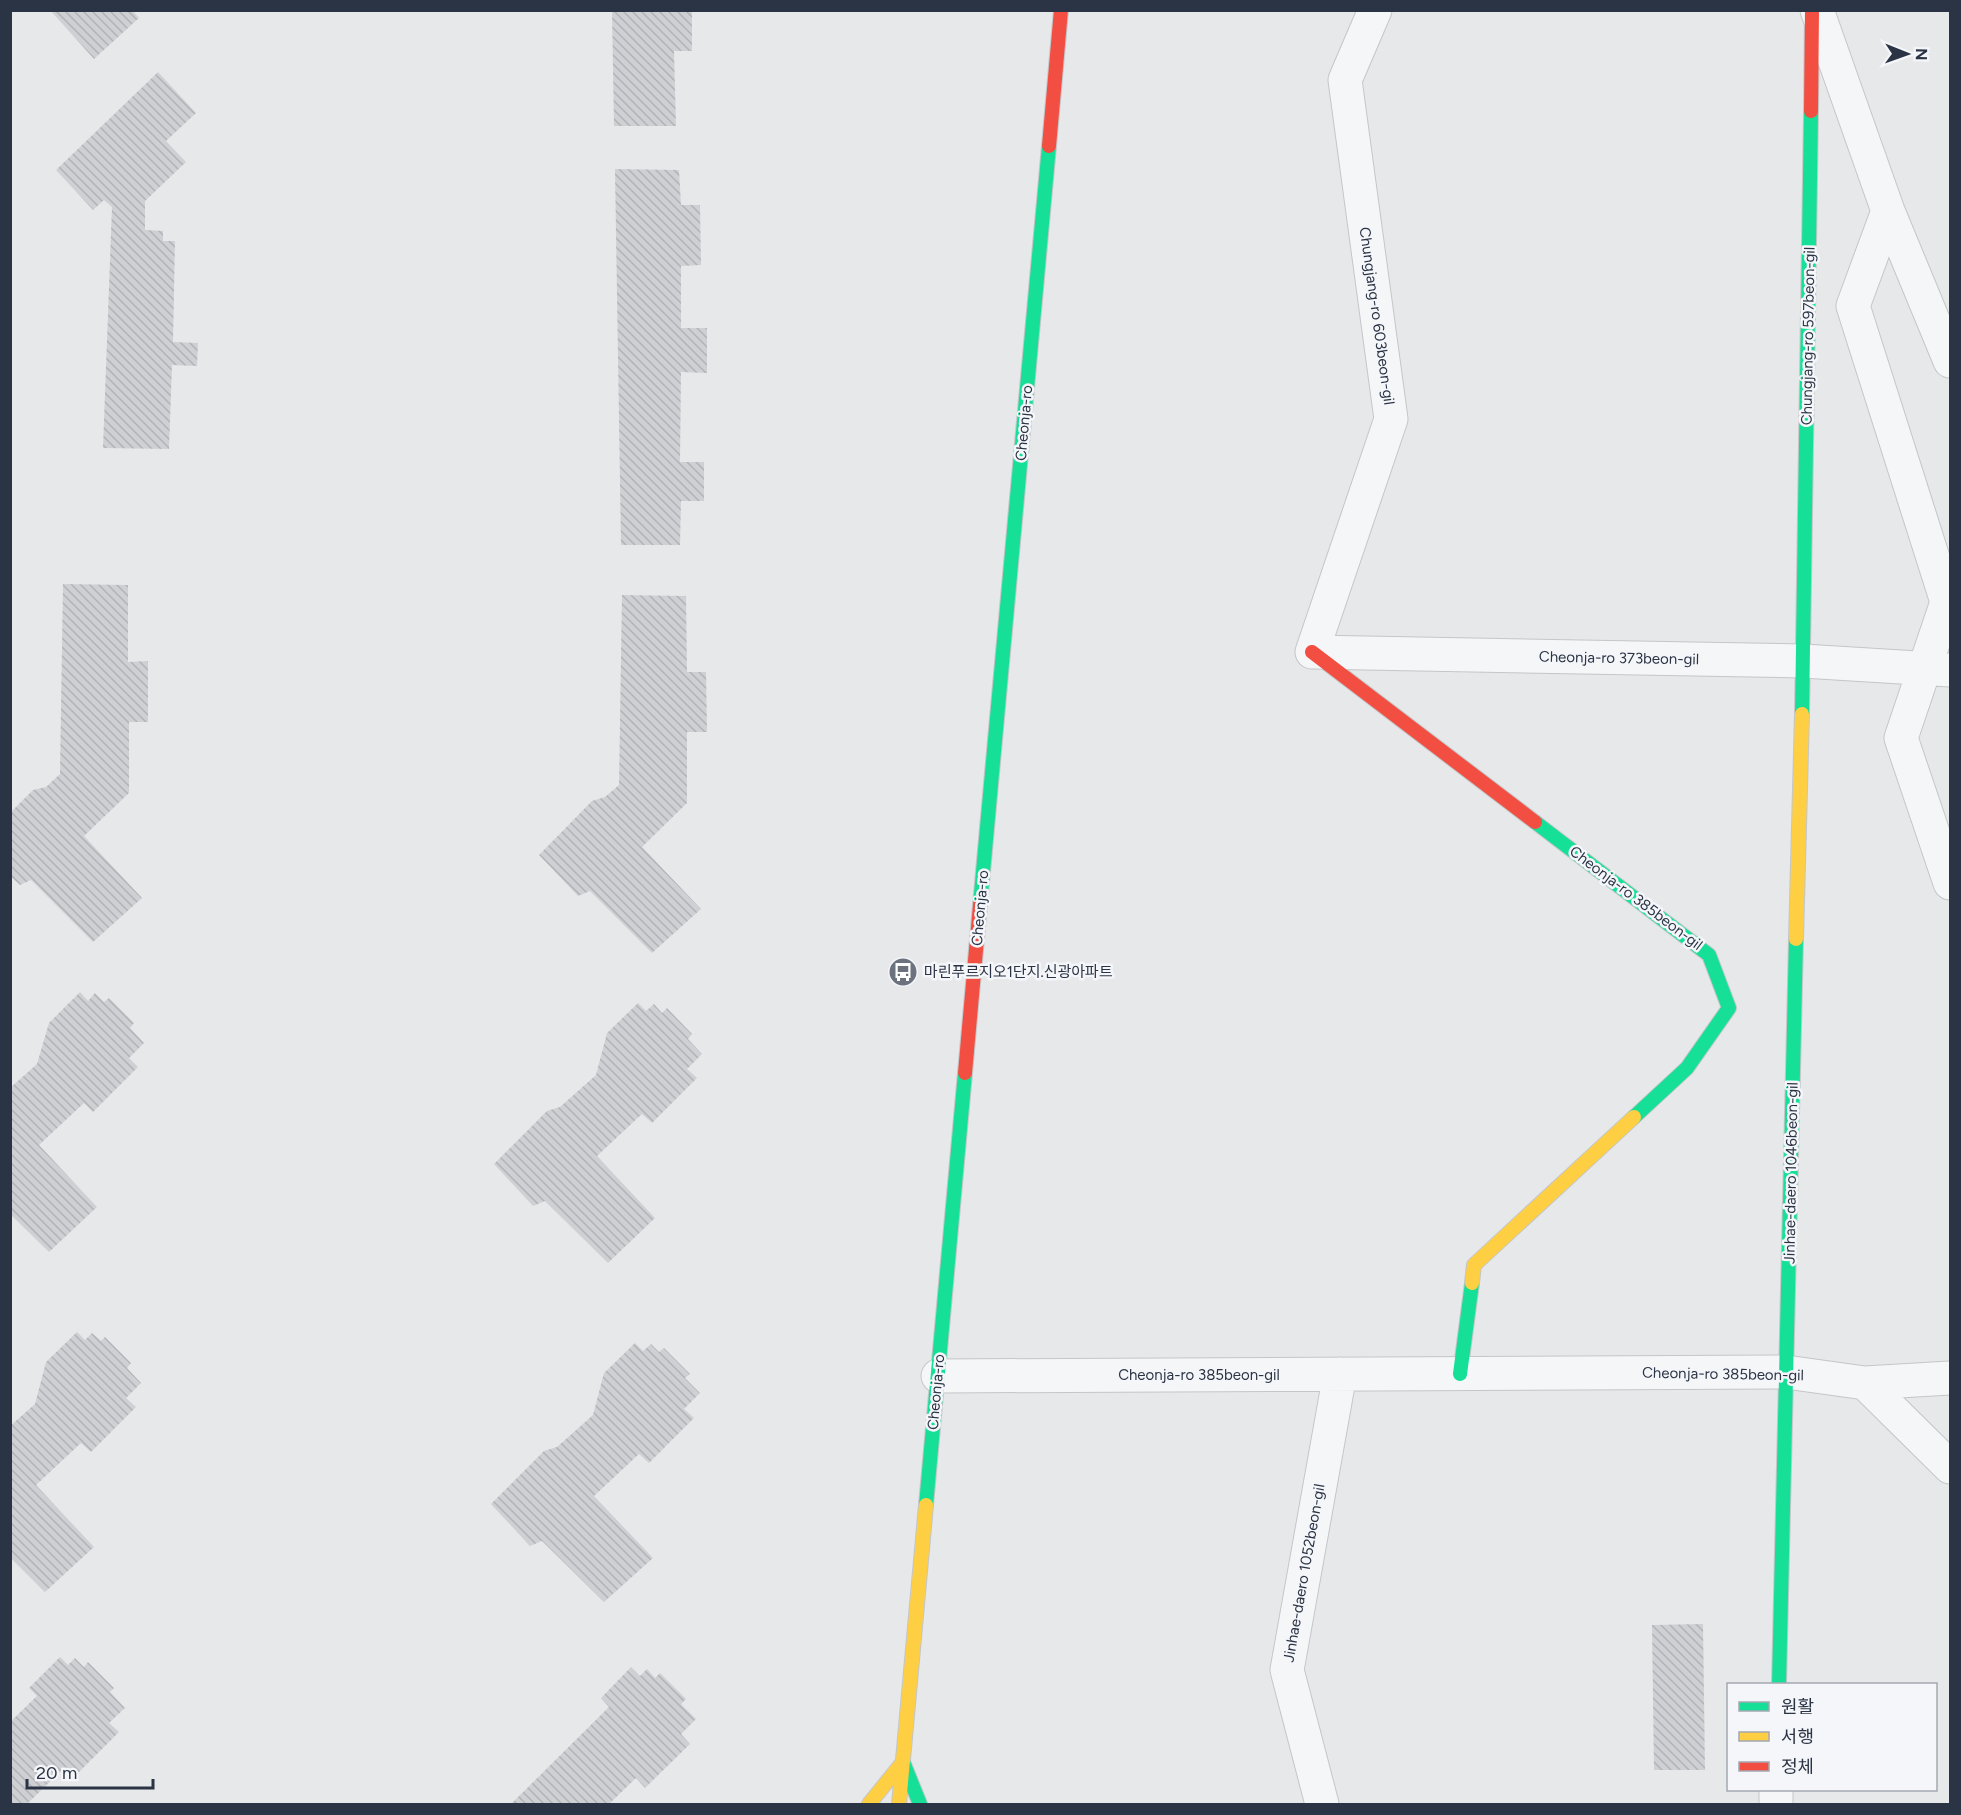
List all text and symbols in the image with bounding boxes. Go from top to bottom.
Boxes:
north arrow [1877,24,1937,84]
text: N [1912,48,1931,61]
street label: Chungjang-ro 603beon-gil [1356,226,1398,406]
street label: Chungjang-ro 597beon-gil [1797,247,1819,425]
street label: Cheonja-ro [1012,384,1036,462]
street label: Cheonja-ro 373beon-gil [1539,648,1699,668]
street label: Cheonja-ro 385beon-gil [1566,842,1706,954]
street label: Cheonja-ro [968,869,992,947]
bus stop icon: 마린푸르지오1단지.신광아파트 [887,956,919,988]
place label: 마린푸르지오1단지.신광아파트 [924,963,1113,981]
street label: Jinhae-daero 1046beon-gil [1780,1082,1802,1264]
street label: Cheonja-ro [924,1353,948,1431]
street label: Cheonja-ro 385beon-gil [1642,1364,1804,1384]
street label: Cheonja-ro 385beon-gil [1118,1366,1280,1384]
street label: Jinhae-daero 1052beon-gil [1279,1482,1329,1664]
legend [1727,1683,1937,1791]
text: 원활 [1781,1696,1814,1718]
text: 서행 [1781,1726,1814,1748]
scale bar [27,1752,153,1790]
text: 정체 [1781,1756,1814,1778]
text: 20 m [36,1762,77,1784]

